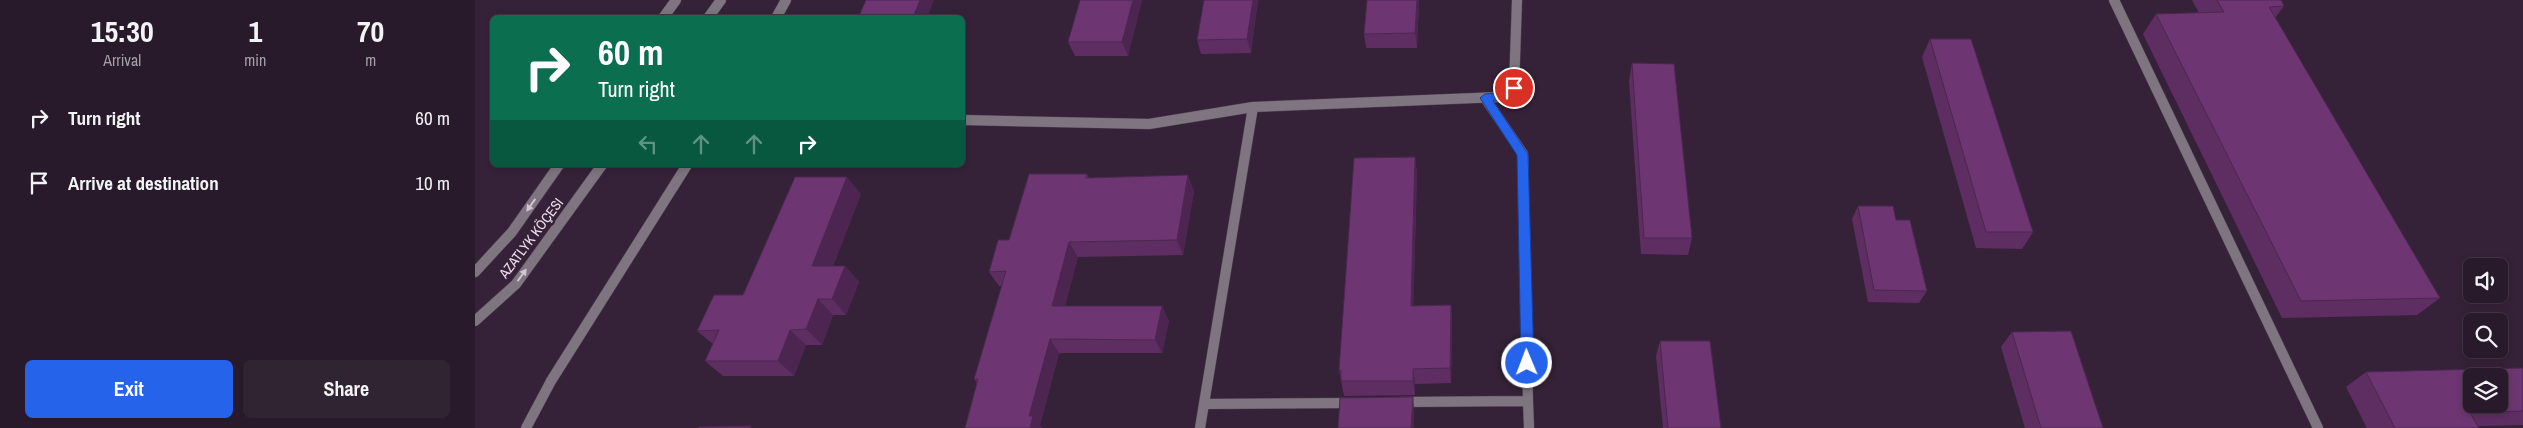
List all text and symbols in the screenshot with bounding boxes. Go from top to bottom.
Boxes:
text: 15:30 [91,11,154,51]
text: 1 [248,11,262,51]
text: 70 [357,11,384,51]
text: 60 m [598,29,663,76]
icon: right [515,35,580,100]
text: Arrival [103,49,141,71]
text: min [244,49,266,71]
text: m [365,49,376,71]
pin [1493,67,1535,109]
text: Turn right [598,74,675,104]
icon: arrive [1500,74,1528,102]
icon: right [25,104,53,132]
text: Turn right [68,105,140,131]
text: 60 m [415,105,450,131]
icon: left [634,130,662,158]
icon: ahead [687,130,715,158]
icon: ahead [740,130,768,158]
icon: right [793,130,821,158]
icon: arrive [25,169,53,197]
text: Arrive at destination [68,170,219,196]
text: 10 m [415,170,450,196]
street label: AZATLYK KÖÇESI [494,194,567,283]
one-way arrow [526,198,536,212]
map controls [2463,258,2508,413]
button: sound [2463,258,2508,303]
one-way arrow [517,268,527,282]
button: search [2463,313,2508,358]
position arrow [1500,336,1552,388]
button: Exit [25,360,233,418]
button: Share [243,360,450,418]
button: layers [2463,368,2508,413]

